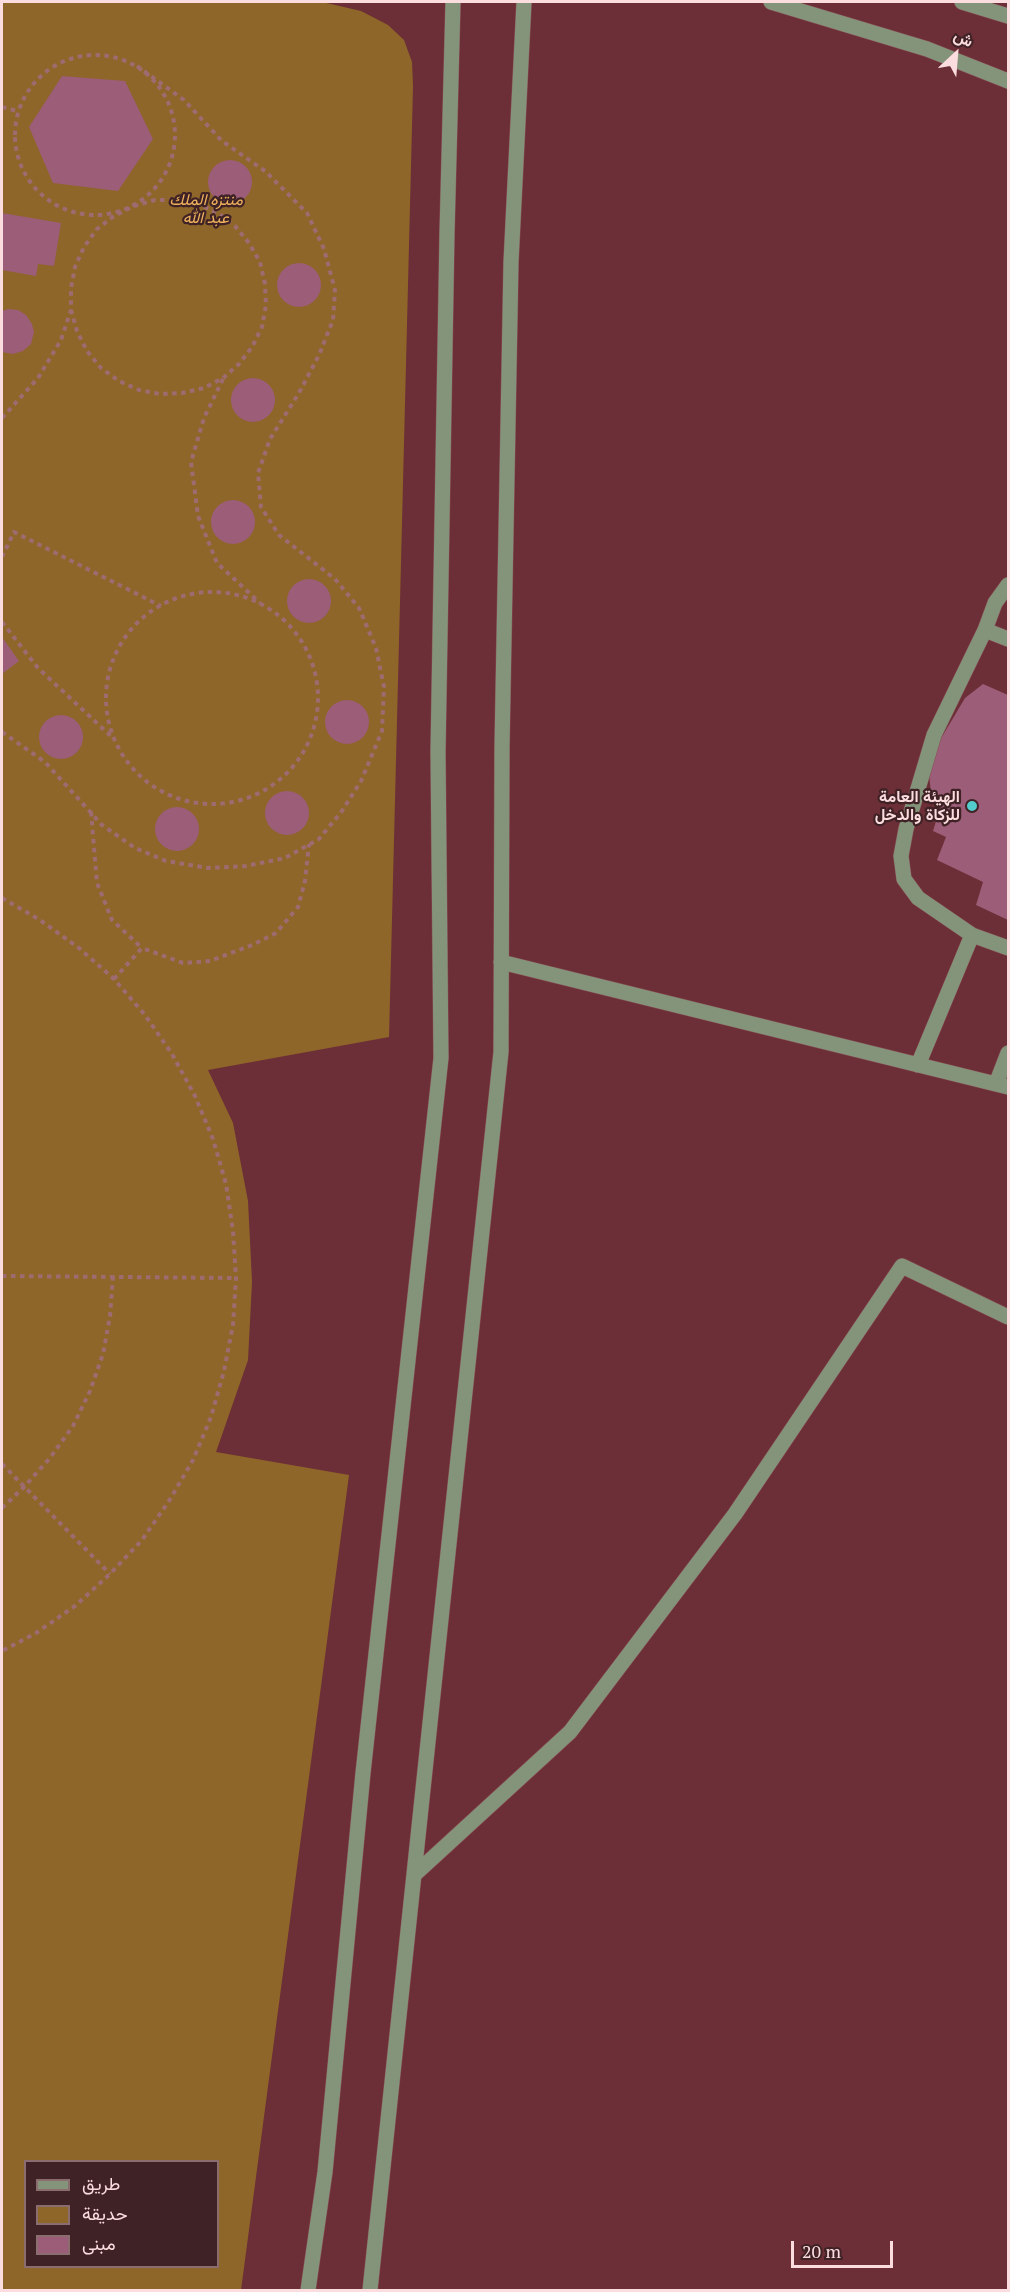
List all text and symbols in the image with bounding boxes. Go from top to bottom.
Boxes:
north arrow [926,24,986,84]
text: ش [950,24,977,52]
park label: منتزه الملك عبد الله [169,190,243,228]
place label: الهيئة العامة للزكاة والدخل [875,787,960,825]
marker: الهيئة العامة للزكاة والدخل [965,799,979,813]
legend [24,2160,219,2268]
text: طريق [82,2171,120,2195]
text: حديقة [82,2201,128,2225]
scale bar [794,2229,896,2267]
text: مبنى [82,2231,116,2255]
text: 20 m [802,2239,841,2263]

